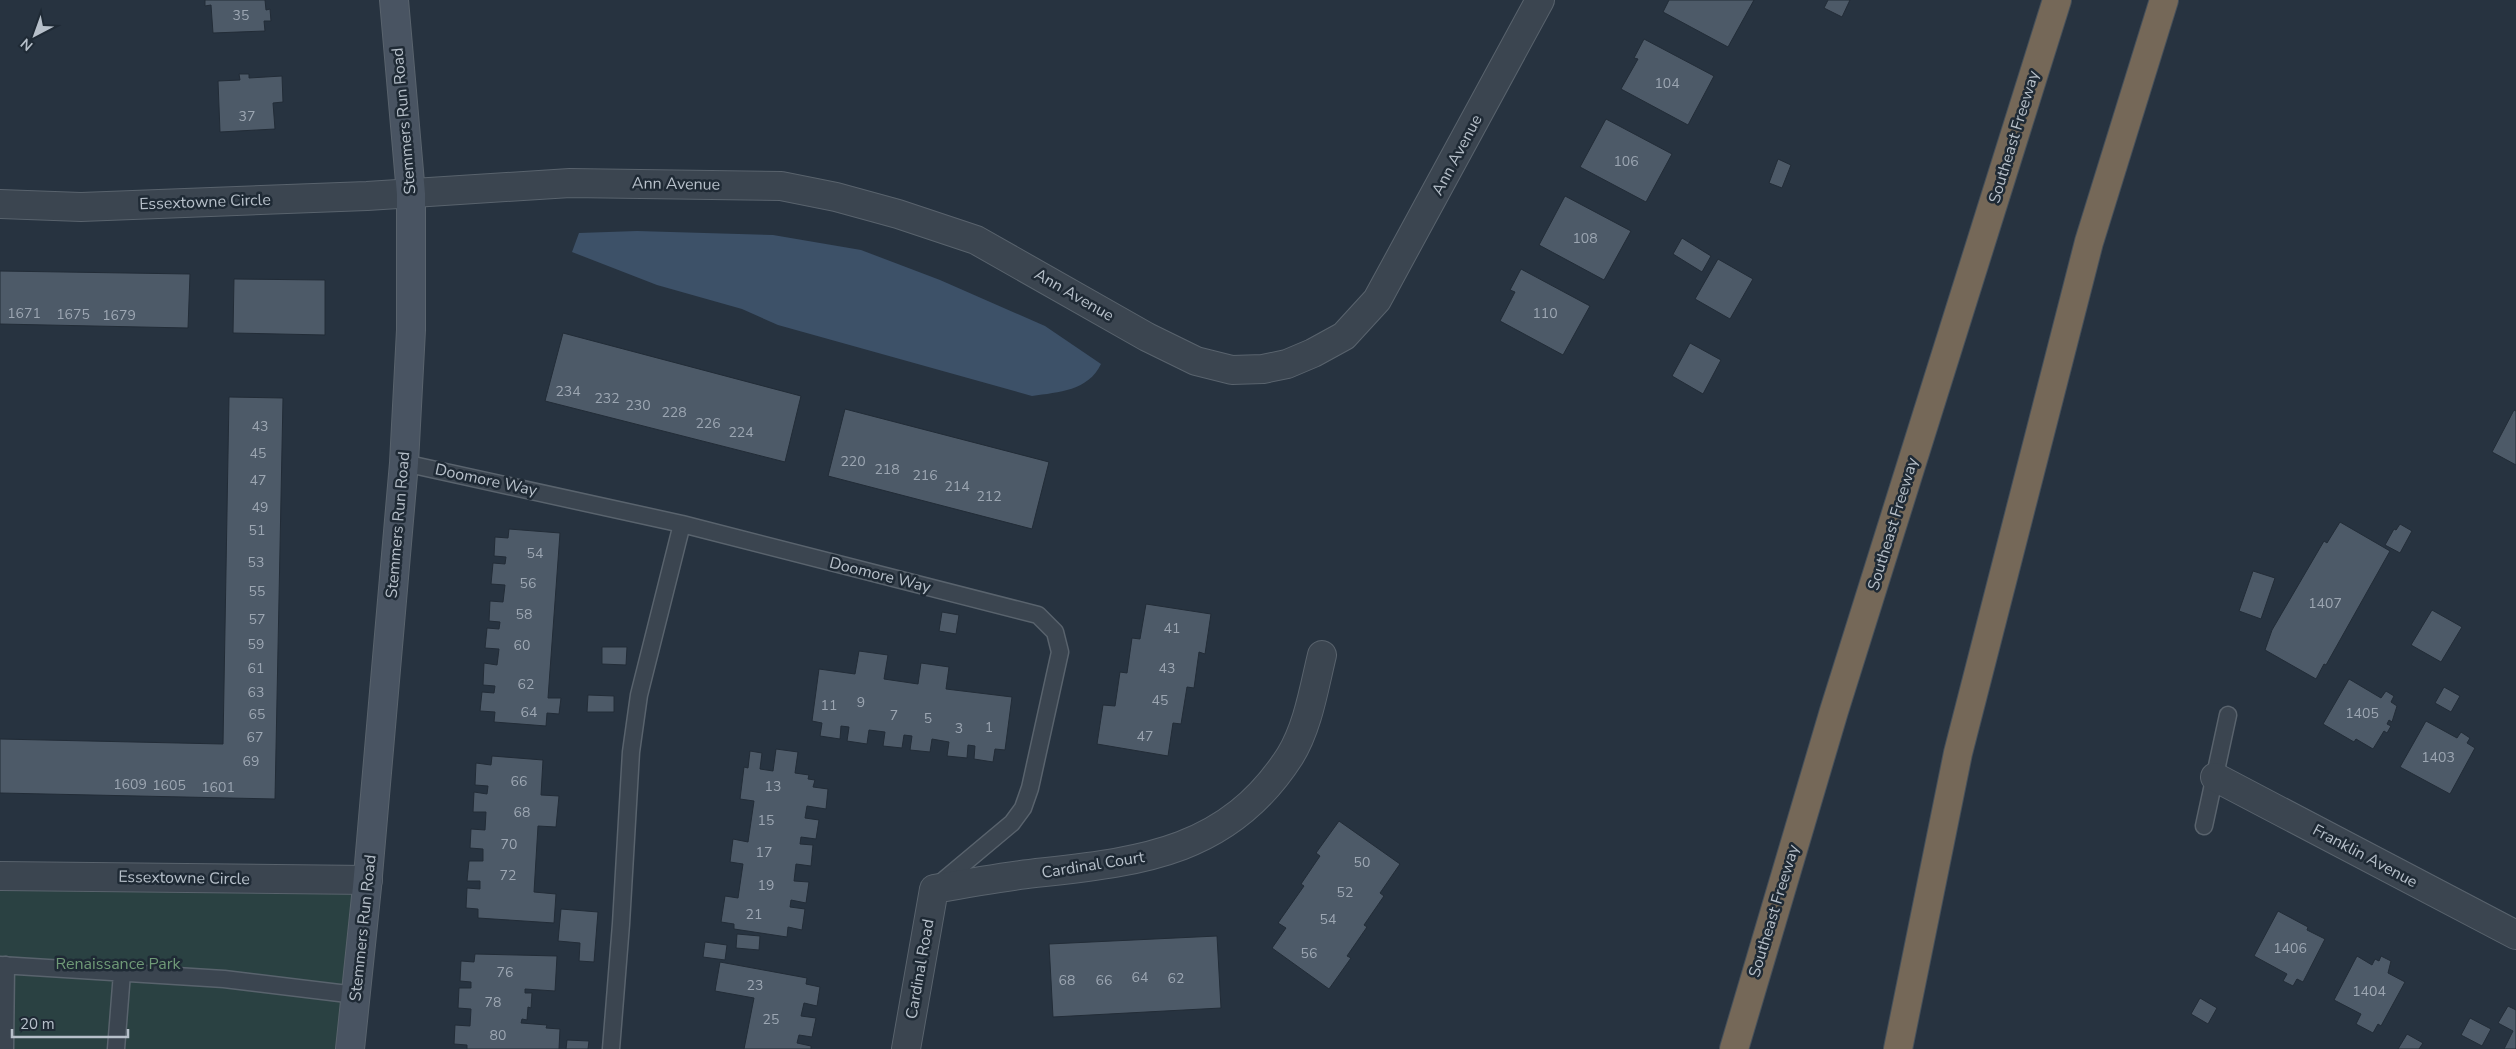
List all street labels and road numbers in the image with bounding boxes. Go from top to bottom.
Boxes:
street label: Stemmers Run Road [387,47,421,195]
street label: Southeast Freeway [1983,67,2045,206]
street label: Ann Avenue [1427,111,1487,199]
street label: Ann Avenue [632,172,720,196]
street label: Essextowne Circle [139,189,271,215]
street label: Ann Avenue [1030,263,1118,327]
street label: Stemmers Run Road [381,451,415,599]
street label: Southeast Freeway [1862,454,1924,593]
street label: Doomore Way [433,458,540,502]
street label: Doomore Way [827,552,934,598]
street label: Franklin Avenue [2309,819,2421,893]
street label: Southeast Freeway [1743,841,1805,980]
street label: Cardinal Court [1040,846,1146,884]
street label: Stemmers Run Road [344,854,382,1002]
street label: Essextowne Circle [118,866,250,890]
street label: Cardinal Road [900,917,940,1021]

